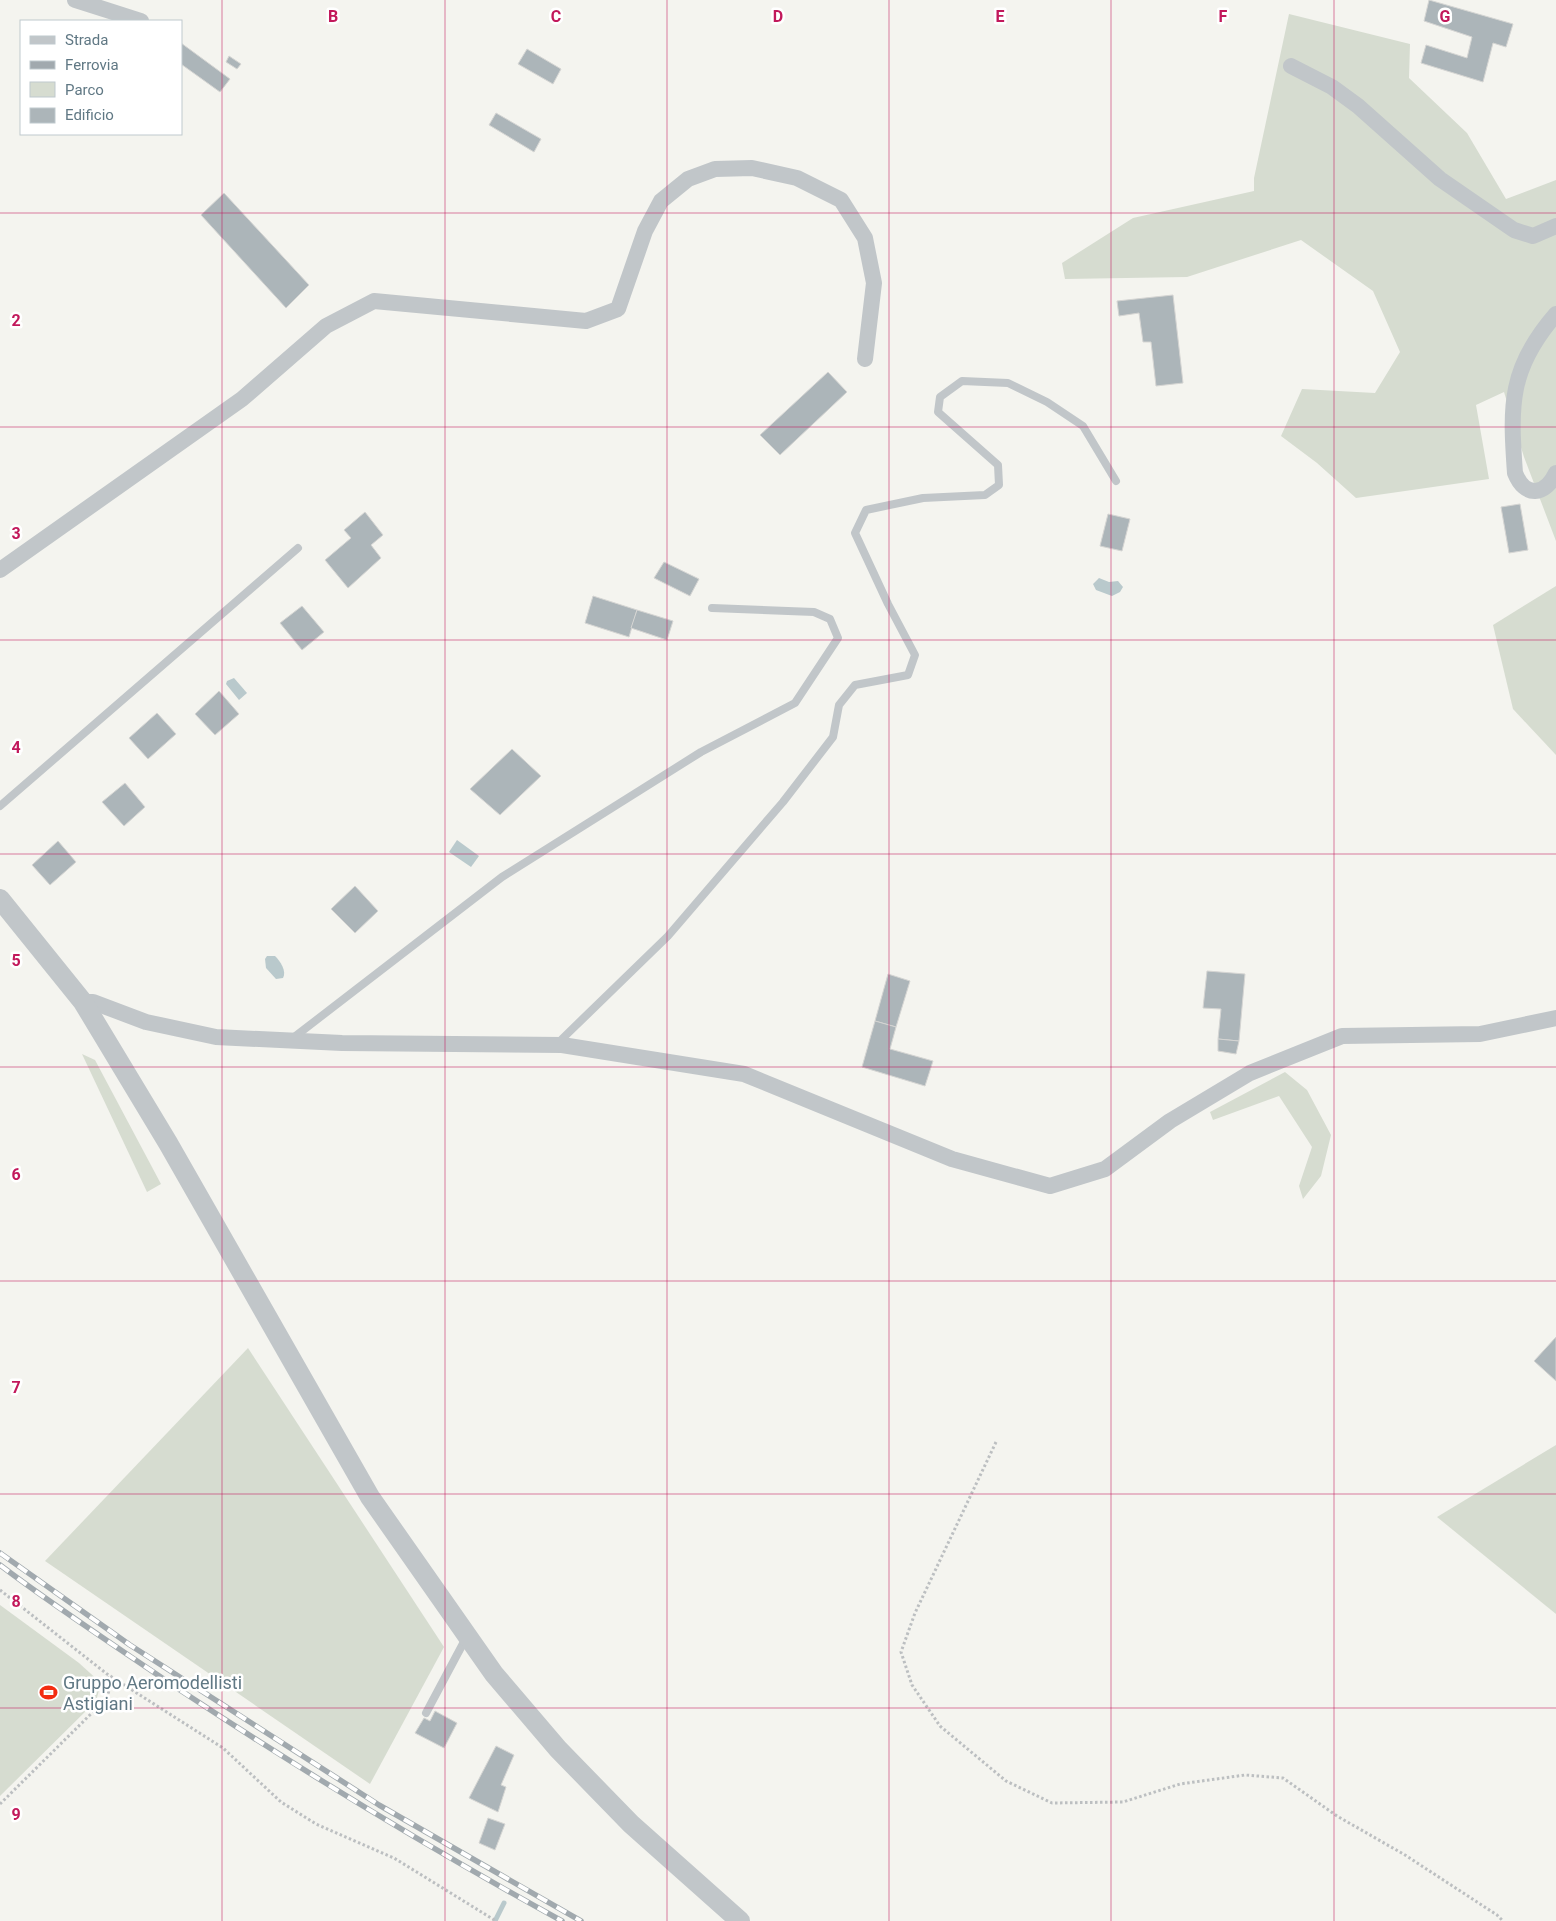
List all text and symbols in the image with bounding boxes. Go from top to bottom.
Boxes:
text: B [328,7,338,26]
text: C [551,7,561,26]
text: D [773,7,783,26]
text: E [996,7,1005,26]
text: F [1219,7,1228,26]
text: G [1440,7,1451,26]
legend [20,20,182,135]
text: Strada [65,31,108,49]
text: Ferrovia [65,56,119,74]
text: Parco [65,81,104,99]
text: Edificio [65,106,114,124]
text: 2 [11,311,21,330]
text: 3 [11,524,21,543]
text: 4 [11,738,21,757]
text: 5 [11,951,21,970]
text: 6 [11,1165,21,1184]
text: 7 [11,1378,21,1397]
text: 8 [11,1592,21,1611]
place label: Gruppo Aeromodellisti Astigiani [63,1672,242,1714]
sports icon: Gruppo Aeromodellisti Astigiani [39,1682,59,1702]
text: 9 [11,1805,21,1824]

